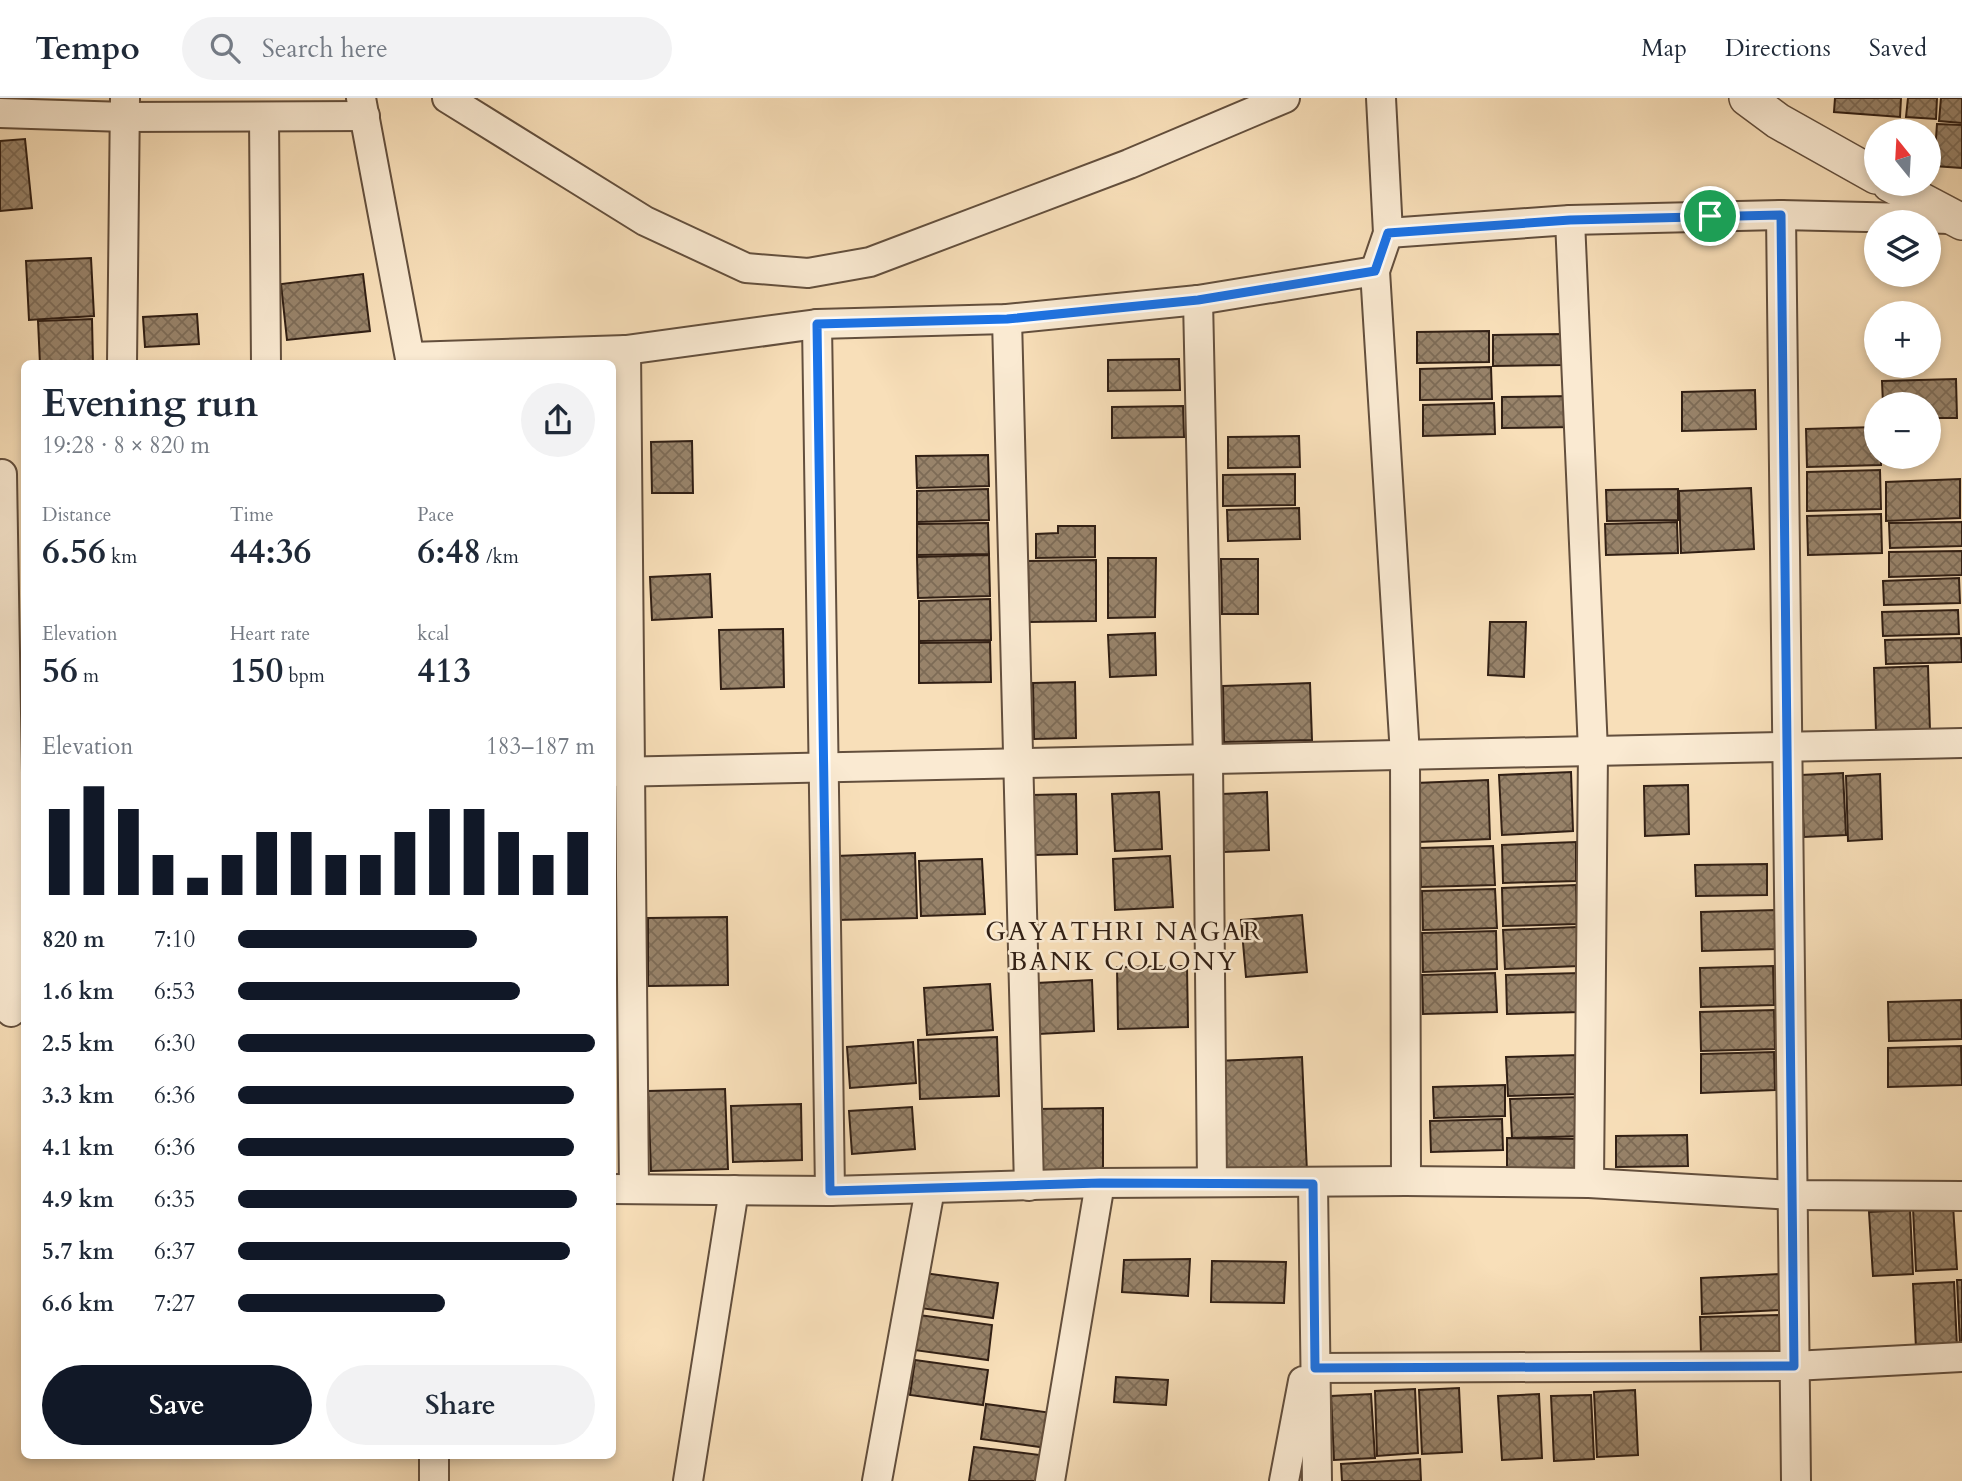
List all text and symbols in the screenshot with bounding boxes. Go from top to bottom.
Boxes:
search box [182,17,672,80]
text: Tempo [35,26,140,71]
icon: search [206,29,244,67]
text: Search here [262,31,388,66]
text: Map [1641,32,1687,65]
text: Directions [1725,32,1831,65]
text: Saved [1869,32,1927,65]
north arrow [1864,119,1941,196]
map controls [1864,119,1941,469]
pin [1680,186,1740,246]
icon: arrive [1691,197,1729,235]
button: layers [1864,210,1941,287]
button: + [1864,301,1941,378]
text: Evening run [42,378,258,430]
button: share [521,383,595,457]
button: − [1864,392,1941,469]
text: 19:28 · 8 × 820 m [42,430,210,461]
text: Distance [42,502,111,528]
text: Time [230,502,274,528]
text: Pace [417,502,454,528]
text: 6.56 [42,528,106,576]
text: 44:36 [230,528,312,576]
text: 6:48 [417,528,481,576]
text: km [106,544,137,570]
text: /km [481,544,519,570]
text: Elevation [42,621,117,647]
text: Heart rate [230,621,310,647]
text: kcal [417,621,449,647]
text: 56 [42,647,78,695]
text: 150 [230,647,283,695]
text: 413 [417,647,471,695]
text: m [78,663,99,689]
text: bpm [283,663,325,689]
text: Elevation [42,731,133,762]
text: 183–187 m [486,731,595,762]
district label: GAYATHRI NAGAR BANK COLONY [985,914,1263,979]
text: 820 m [42,924,105,955]
text: 7:10 [154,924,195,955]
text: 1.6 km [42,976,114,1007]
text: 6:53 [154,976,195,1007]
text: 2.5 km [42,1028,114,1059]
text: 6:30 [154,1028,195,1059]
text: 3.3 km [42,1080,114,1111]
text: 6:36 [154,1080,195,1111]
text: 4.1 km [42,1132,114,1163]
text: 6:36 [154,1132,195,1163]
text: 4.9 km [42,1184,114,1215]
text: 6:35 [154,1184,195,1215]
text: 5.7 km [42,1236,114,1267]
text: 6:37 [154,1236,195,1267]
text: 6.6 km [42,1288,114,1319]
text: 7:27 [154,1288,195,1319]
button: Save [42,1365,312,1445]
button: Share [326,1365,595,1445]

